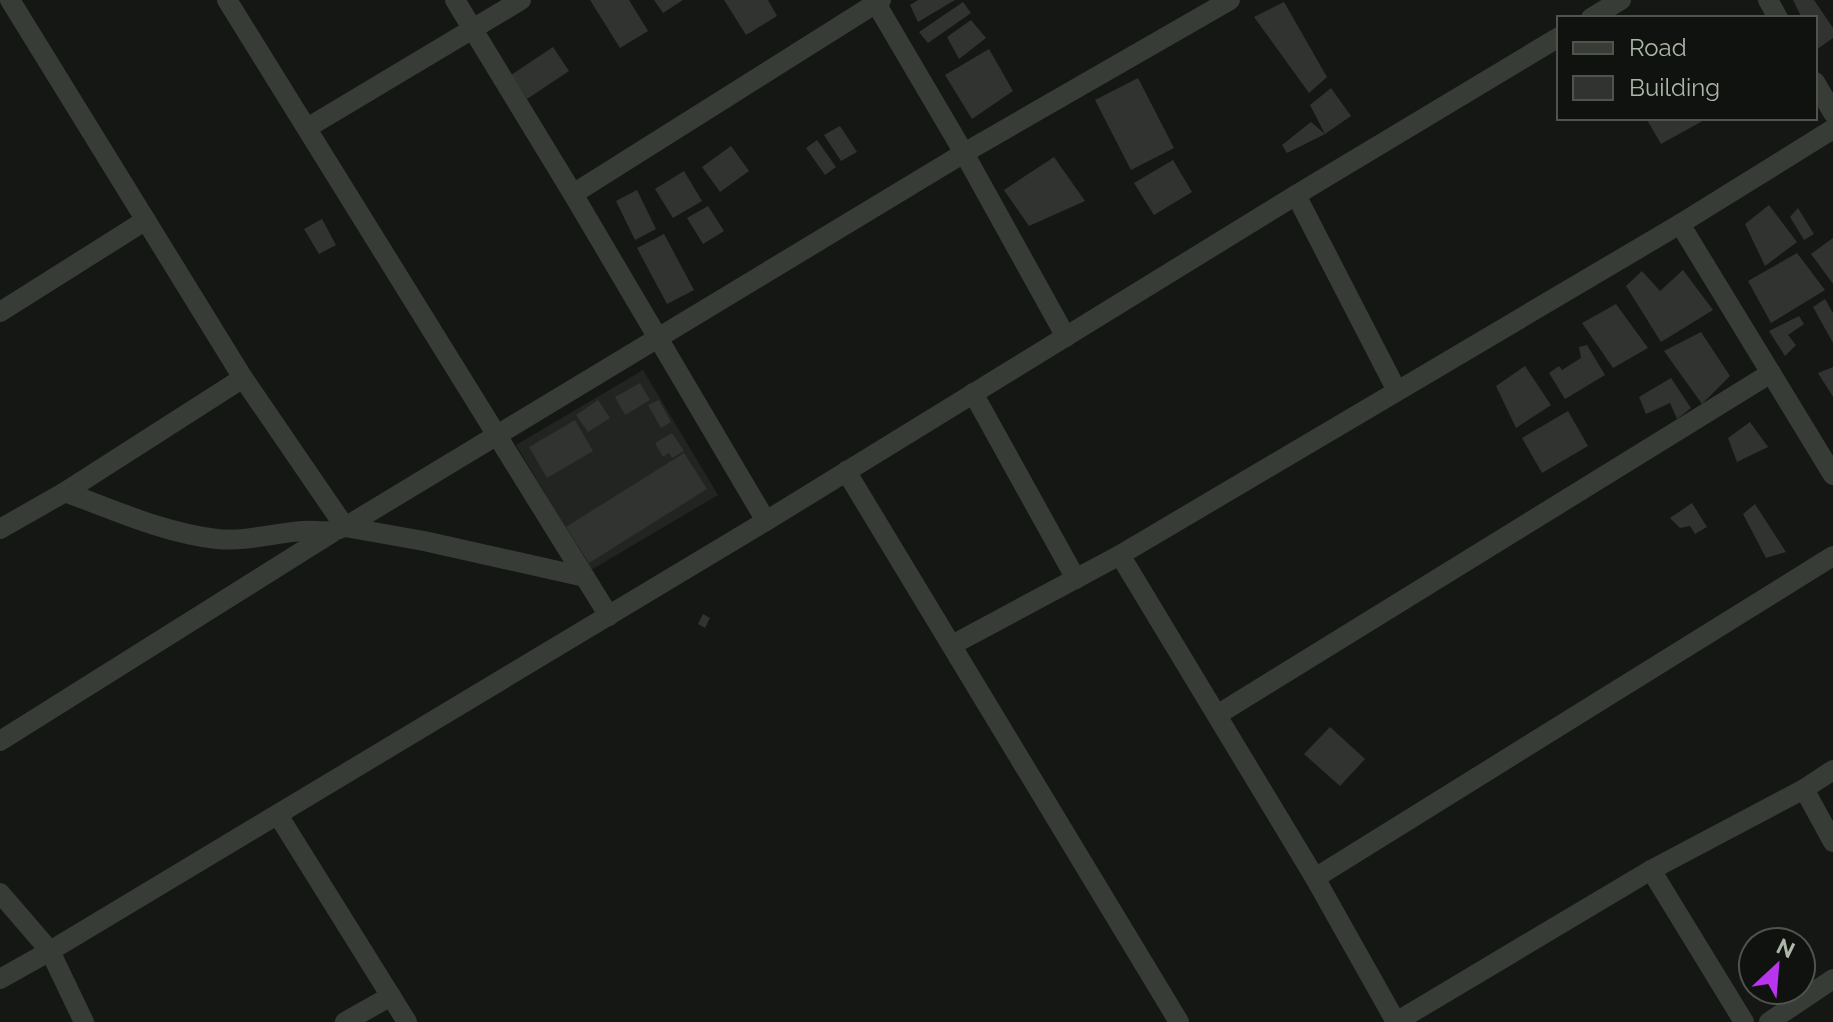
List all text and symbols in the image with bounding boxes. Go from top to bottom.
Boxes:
legend [1557,16,1817,120]
text: Road [1629,33,1687,62]
text: Building [1629,73,1720,102]
north arrow [1737,926,1817,1006]
text: N [1773,933,1799,963]

